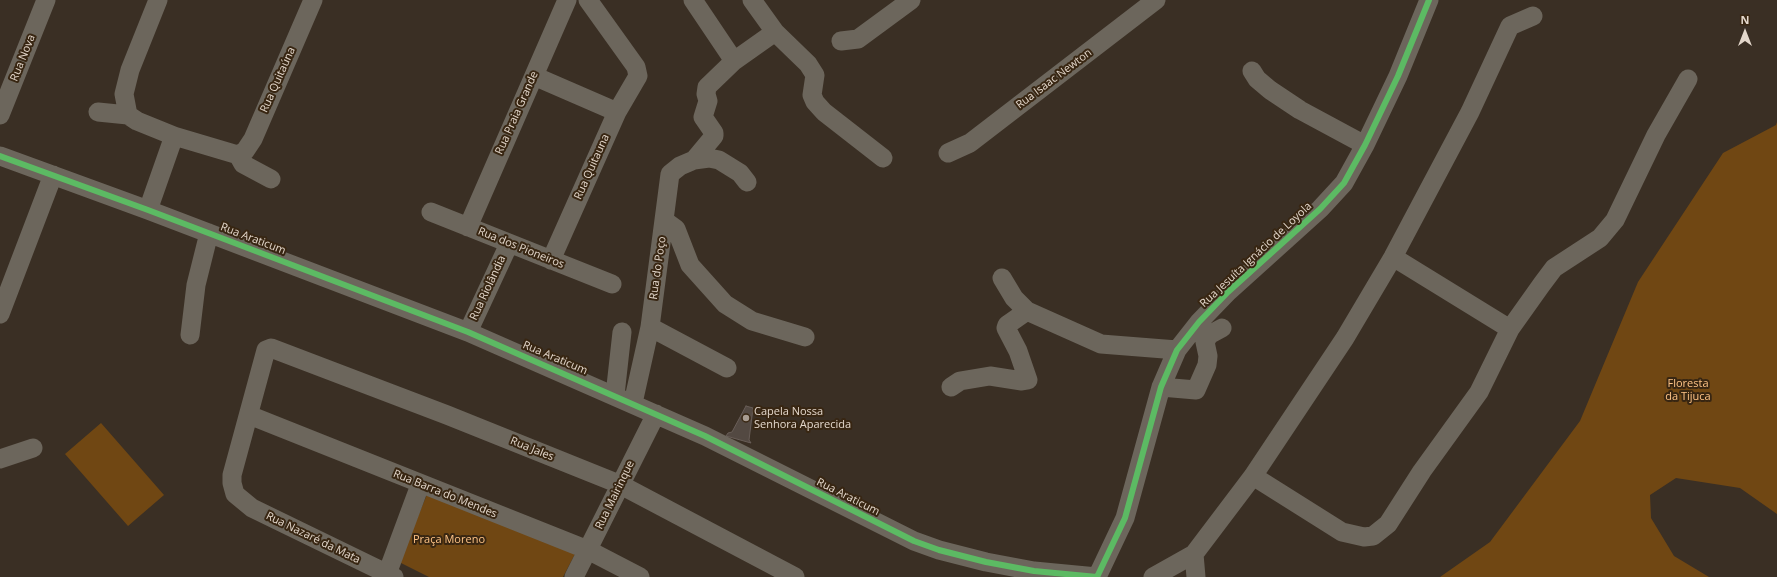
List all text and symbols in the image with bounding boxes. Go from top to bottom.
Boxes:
north arrow [1725,12,1765,52]
text: N [1741,12,1749,27]
street label: Rua Nova [8,33,38,83]
street label: Rua Quitaúna [258,45,298,115]
street label: Rua Isaac Newton [1014,46,1094,112]
street label: Rua Praia Grande [493,69,541,157]
street label: Rua Quitauna [572,132,612,202]
street label: Rua Jesuíta Ignácio de Loyola [1197,200,1315,310]
street label: Rua Araticum [218,220,288,258]
street label: Rua dos Pioneiros [476,225,566,271]
street label: Rua do Poço [647,235,669,301]
street label: Rua Riolândia [467,254,509,322]
street label: Rua Araticum [521,338,589,378]
park label: Floresta da Tijuca [1665,377,1711,403]
place label: Capela Nossa Senhora Aparecida [754,405,851,431]
marker: Capela Nossa Senhora Aparecida [741,413,751,423]
street label: Rua Jales [508,434,556,464]
street label: Rua Mairinque [593,458,637,532]
street label: Rua Barra do Mendes [391,467,499,521]
street label: Rua Araticum [814,475,882,519]
street label: Rua Nazaré da Mata [264,509,362,567]
park label: Praça Moreno [413,533,485,547]

